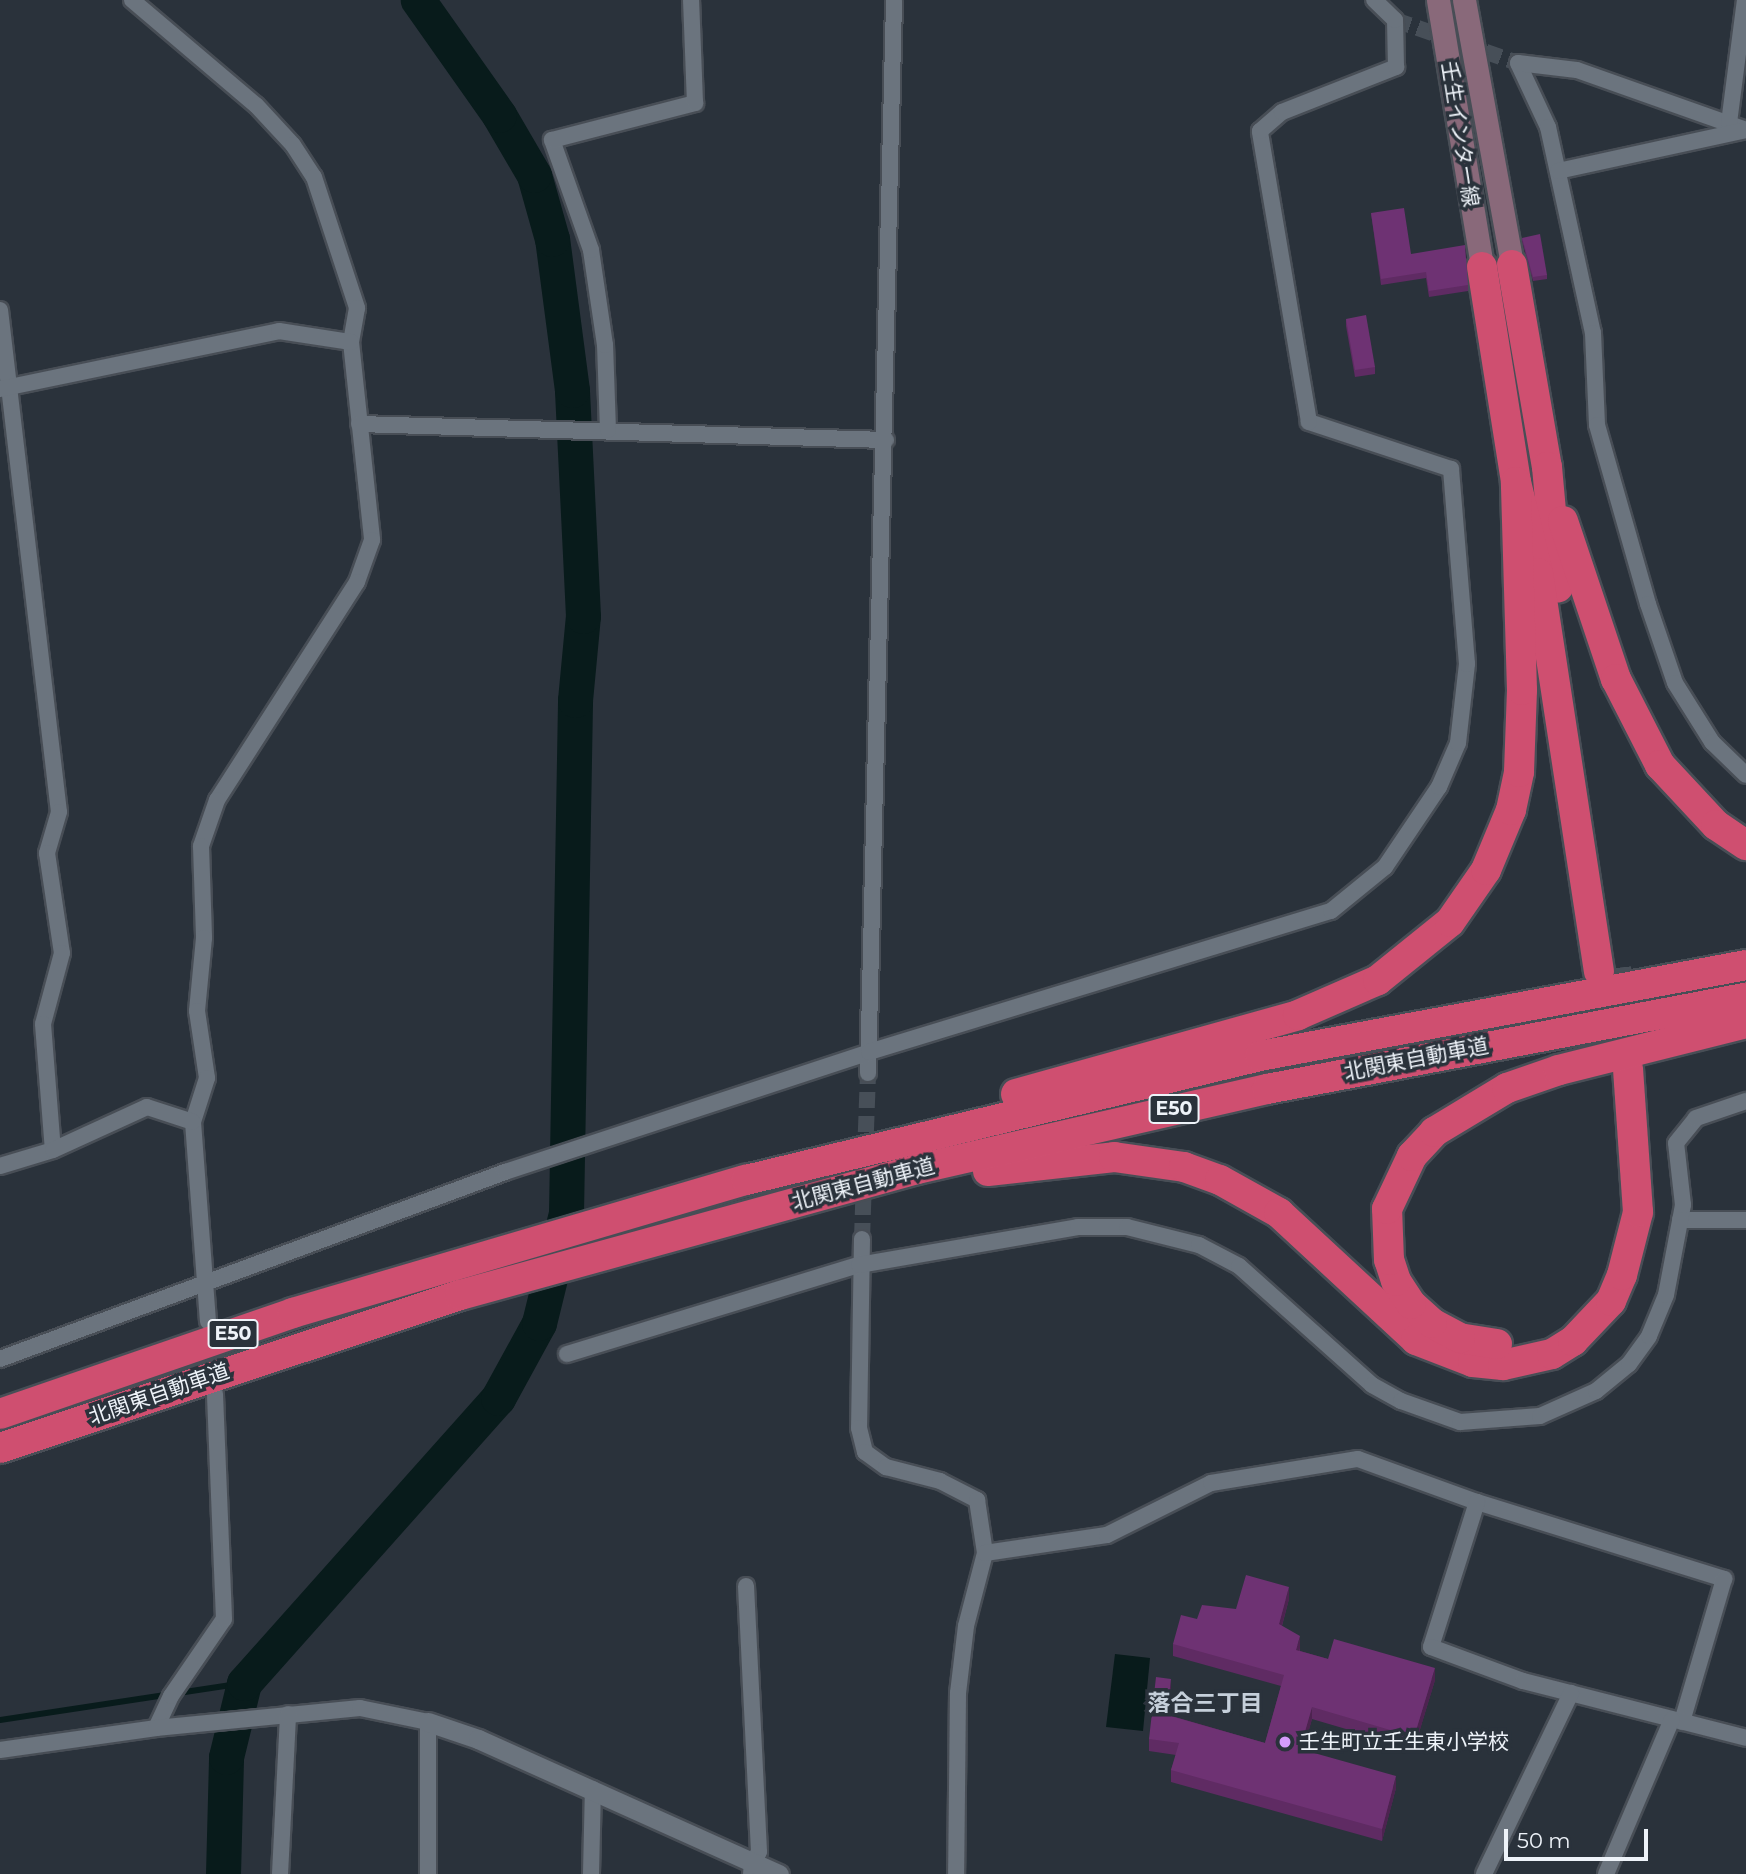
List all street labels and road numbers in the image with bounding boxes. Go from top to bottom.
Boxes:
street label: 壬生インター線 [1436,59,1484,209]
street label: 北関東自動車道 [1341,1033,1491,1085]
road number: E50 [1148,1093,1200,1124]
street label: 北関東自動車道 [789,1153,937,1215]
road number: E50 [207,1318,259,1350]
street label: 北関東自動車道 [85,1358,233,1430]

